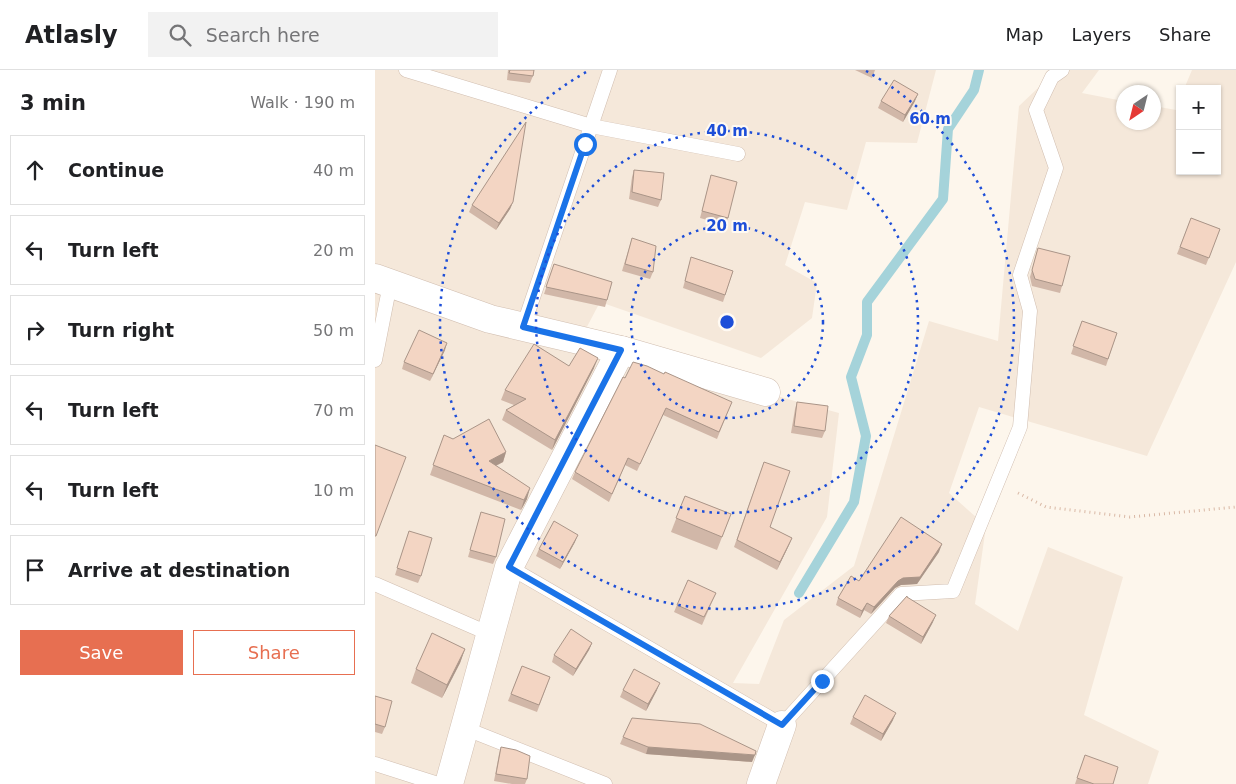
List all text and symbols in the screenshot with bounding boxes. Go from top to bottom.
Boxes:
search box [148,12,498,57]
text: Atlasly [25,21,118,49]
icon: search [166,21,194,49]
text: Search here [206,24,320,46]
text: Map [1005,24,1043,45]
text: Layers [1071,24,1131,45]
text: Share [1159,24,1211,45]
north arrow [1116,85,1161,130]
map controls [1176,85,1221,175]
button: + [1176,85,1221,130]
text: 3 min [20,91,86,115]
text: Walk · 190 m [250,93,355,112]
text: 60 m [909,110,951,128]
text: 40 m [706,122,748,140]
button: − [1176,130,1221,175]
route start [574,133,597,156]
icon: ahead [21,156,49,184]
text: Continue [68,159,164,181]
text: 40 m [313,161,354,180]
text: 20 m [706,217,748,235]
icon: left [21,236,49,264]
text: Turn left [68,239,159,261]
text: 20 m [313,241,354,260]
centre of rings [718,313,736,331]
icon: right [21,316,49,344]
text: Turn right [68,319,174,341]
text: 50 m [313,321,354,340]
icon: left [21,396,49,424]
text: Turn left [68,399,159,421]
text: 70 m [313,401,354,420]
icon: left [21,476,49,504]
text: Turn left [68,479,159,501]
text: 10 m [313,481,354,500]
icon: arrive [21,556,49,584]
text: Arrive at destination [68,559,290,581]
button: Save [20,630,183,675]
button: Share [193,630,355,675]
route end [811,670,834,693]

